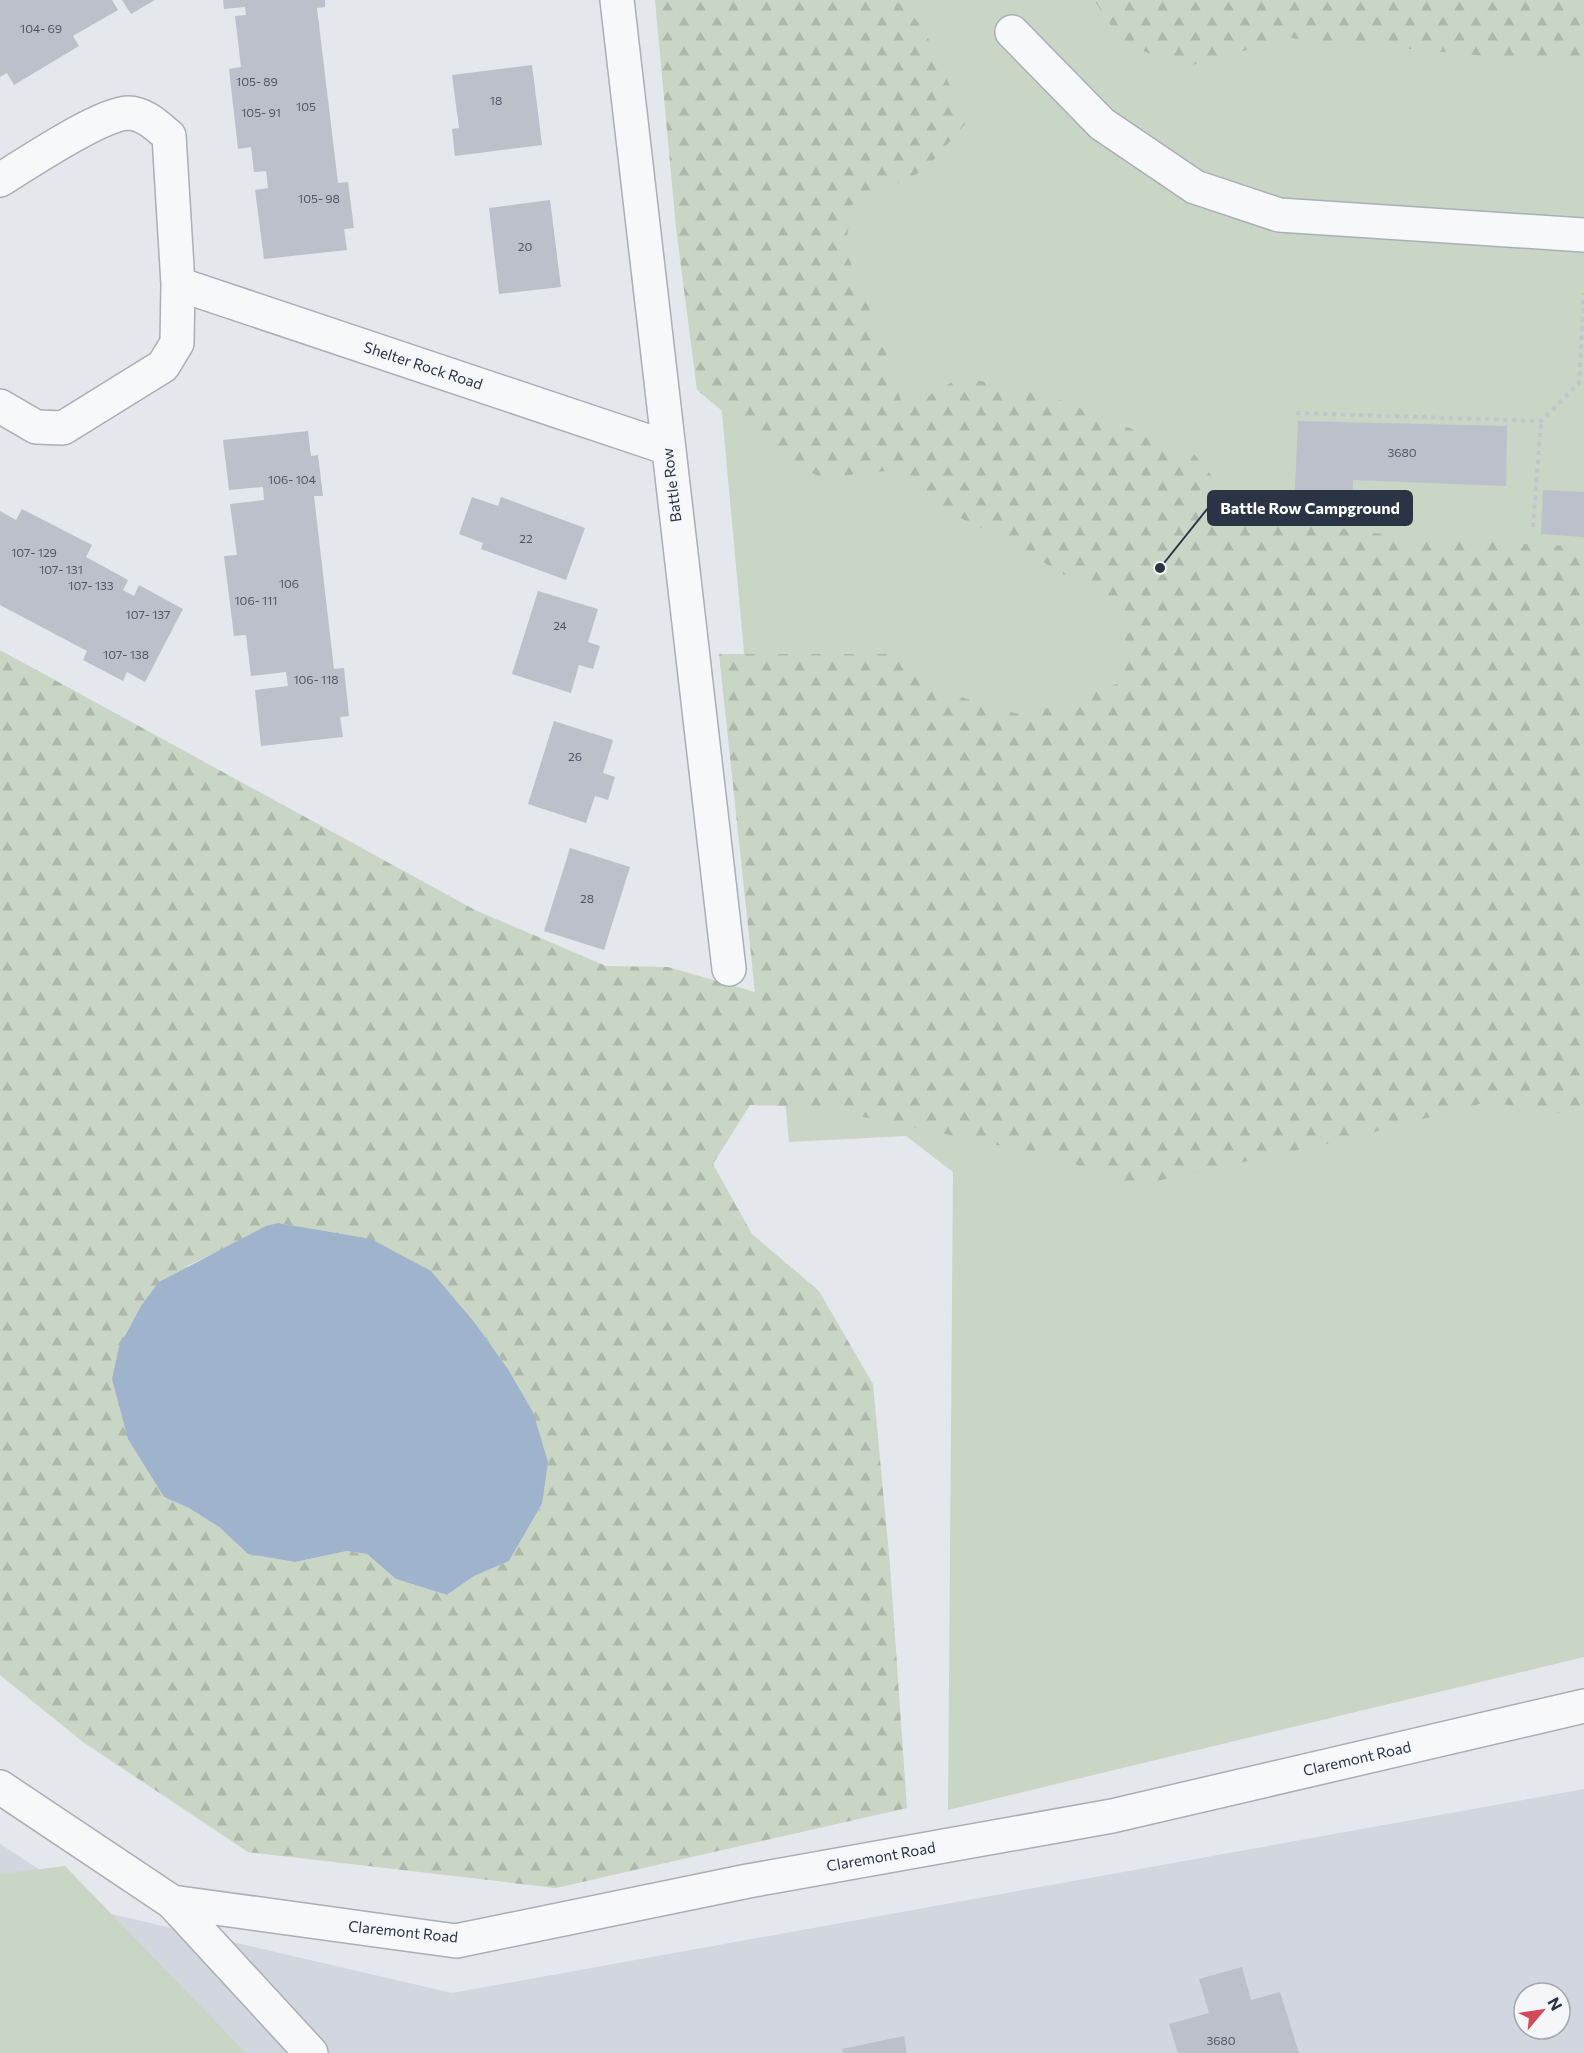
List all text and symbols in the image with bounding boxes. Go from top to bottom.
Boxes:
house number: 104- 69 [20,21,62,35]
house number: 105- 89 [236,74,278,88]
house number: 18 [490,93,502,107]
house number: 105 [296,99,316,113]
house number: 105- 91 [241,105,281,119]
house number: 105- 98 [298,191,340,205]
house number: 20 [518,239,532,253]
street label: Shelter Rock Road [362,337,485,393]
house number: 3680 [1387,445,1417,459]
street label: Battle Row [658,447,684,523]
house number: 106- 104 [268,472,316,486]
callout: Battle Row Campground [1208,491,1412,525]
text: Battle Row Campground [1220,498,1400,517]
house number: 22 [519,531,533,545]
house number: 107- 129 [11,545,57,559]
house number: 107- 131 [39,562,83,576]
house number: 106 [279,576,299,590]
house number: 107- 133 [68,578,114,592]
house number: 106- 111 [234,593,278,607]
house number: 107- 137 [126,607,170,621]
house number: 24 [553,618,567,632]
house number: 107- 138 [103,647,149,661]
house number: 106- 118 [293,672,339,686]
house number: 26 [568,749,582,763]
house number: 28 [580,891,594,905]
street label: Claremont Road [1301,1737,1413,1779]
street label: Claremont Road [825,1838,937,1874]
street label: Claremont Road [347,1916,459,1946]
north arrow [1512,1981,1572,2041]
text: N [1544,1994,1567,2013]
house number: 3680 [1206,2033,1236,2047]

